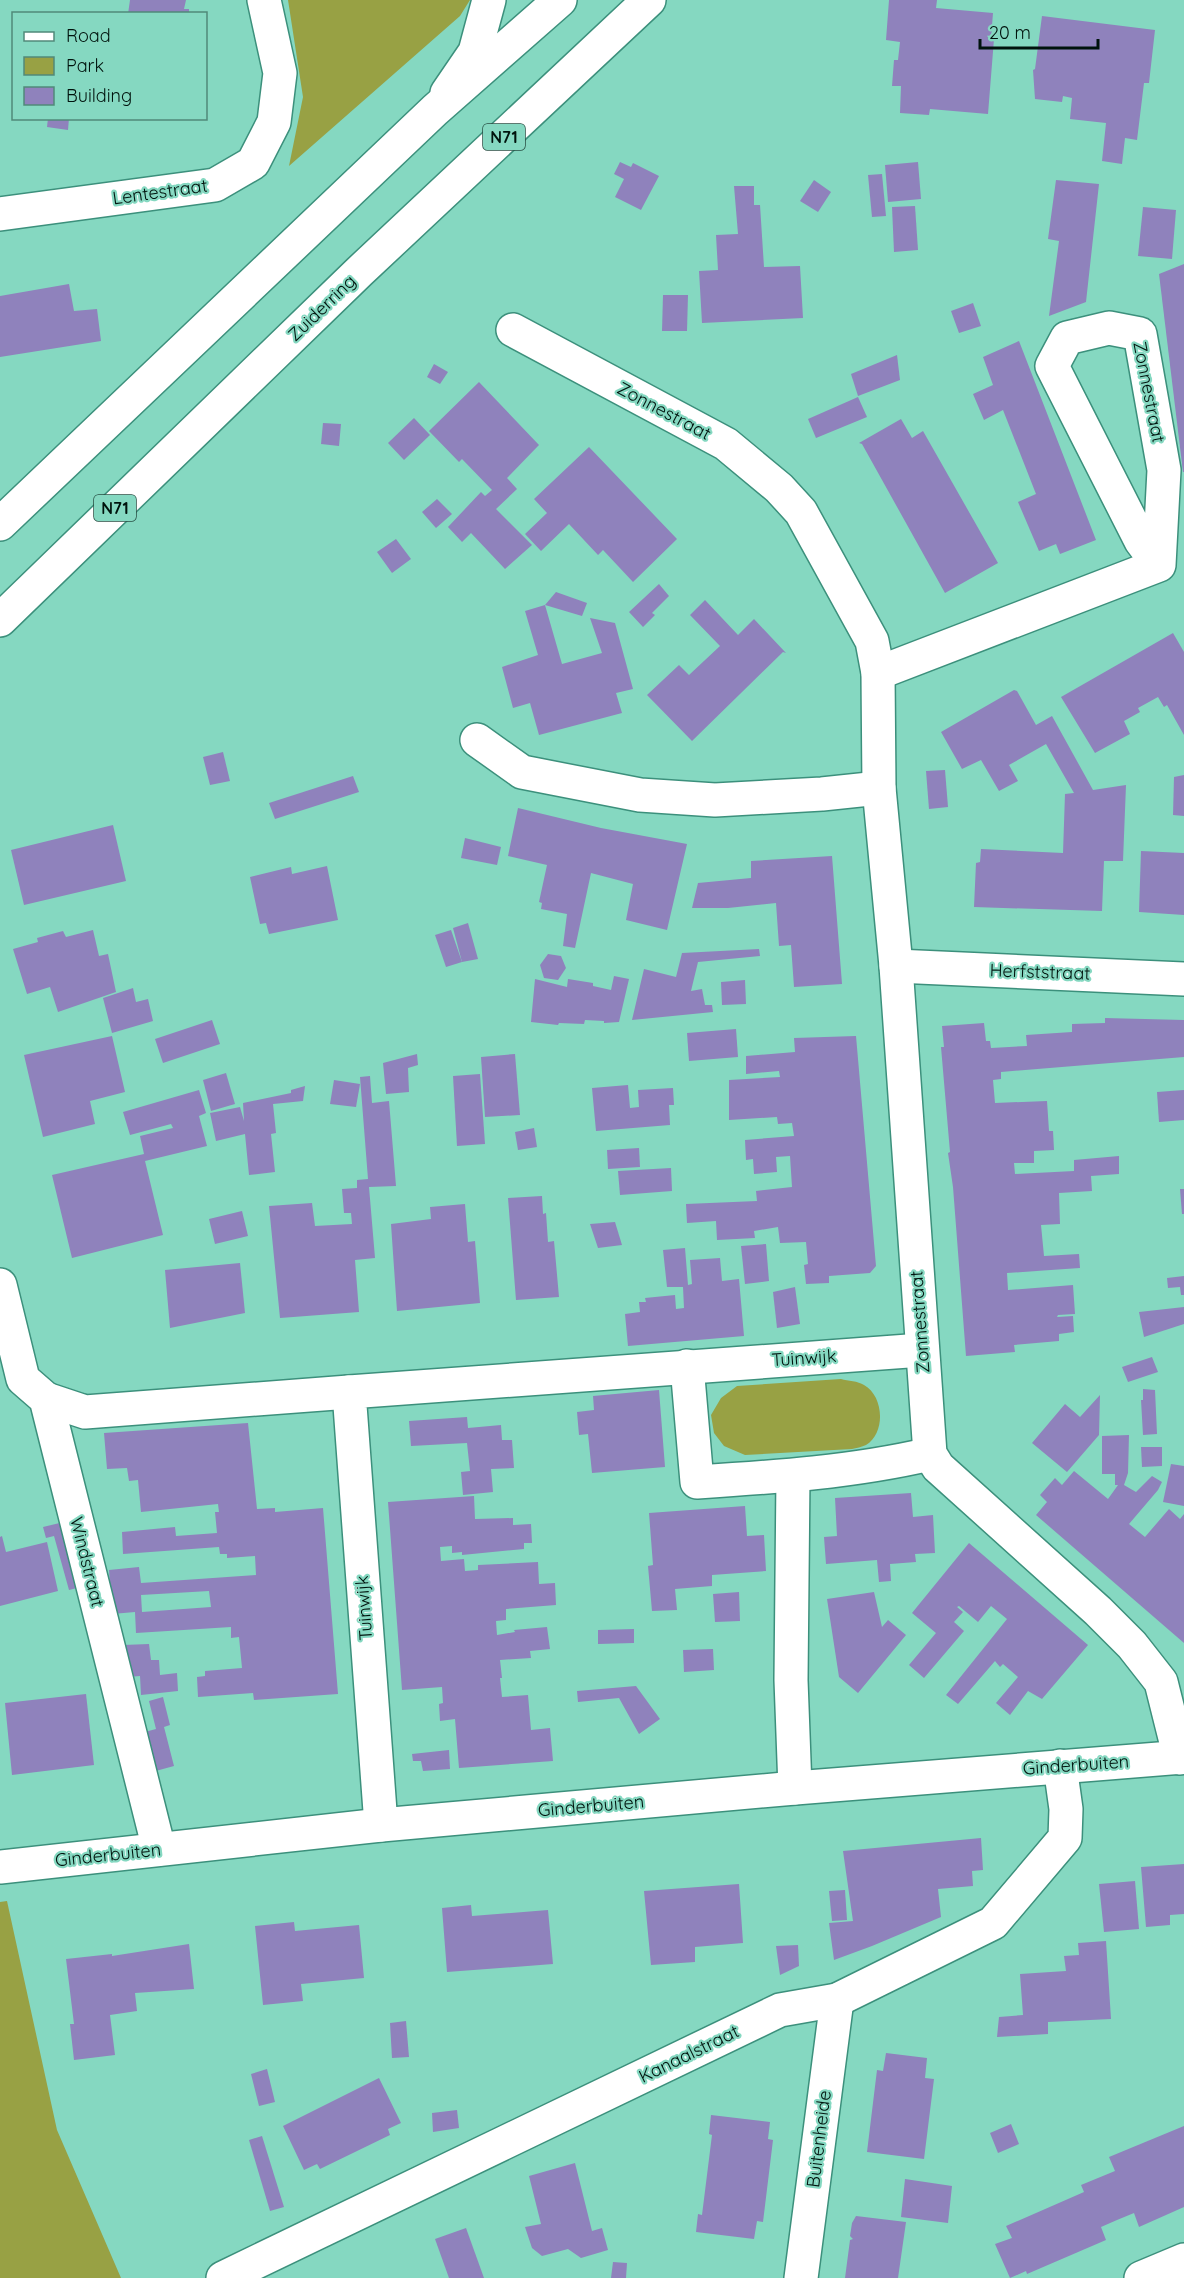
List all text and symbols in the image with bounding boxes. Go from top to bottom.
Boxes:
legend [12,12,207,120]
scale bar [980,12,1098,50]
text: 20 m [989,21,1031,44]
text: Road [66,24,111,47]
text: Park [66,54,104,77]
text: Building [66,84,132,107]
road number: N71 [483,124,525,150]
street label: Lentestraat [111,173,209,210]
street label: Zuiderring [283,269,361,346]
street label: Zonnestraat [1128,339,1171,445]
street label: Zonnestraat [613,376,715,445]
road number: N71 [94,495,136,521]
street label: Herfststraat [989,958,1091,985]
street label: Zonnestraat [904,1270,935,1374]
street label: Tuinwijk [771,1344,837,1371]
street label: Windstraat [65,1515,110,1609]
street label: Tuinwijk [350,1575,377,1641]
street label: Ginderbuiten [1022,1749,1130,1780]
street label: Ginderbuiten [537,1789,645,1822]
street label: Ginderbuiten [54,1838,162,1871]
street label: Kanaalstraat [635,2019,743,2088]
street label: Buitenheide [801,2089,836,2189]

